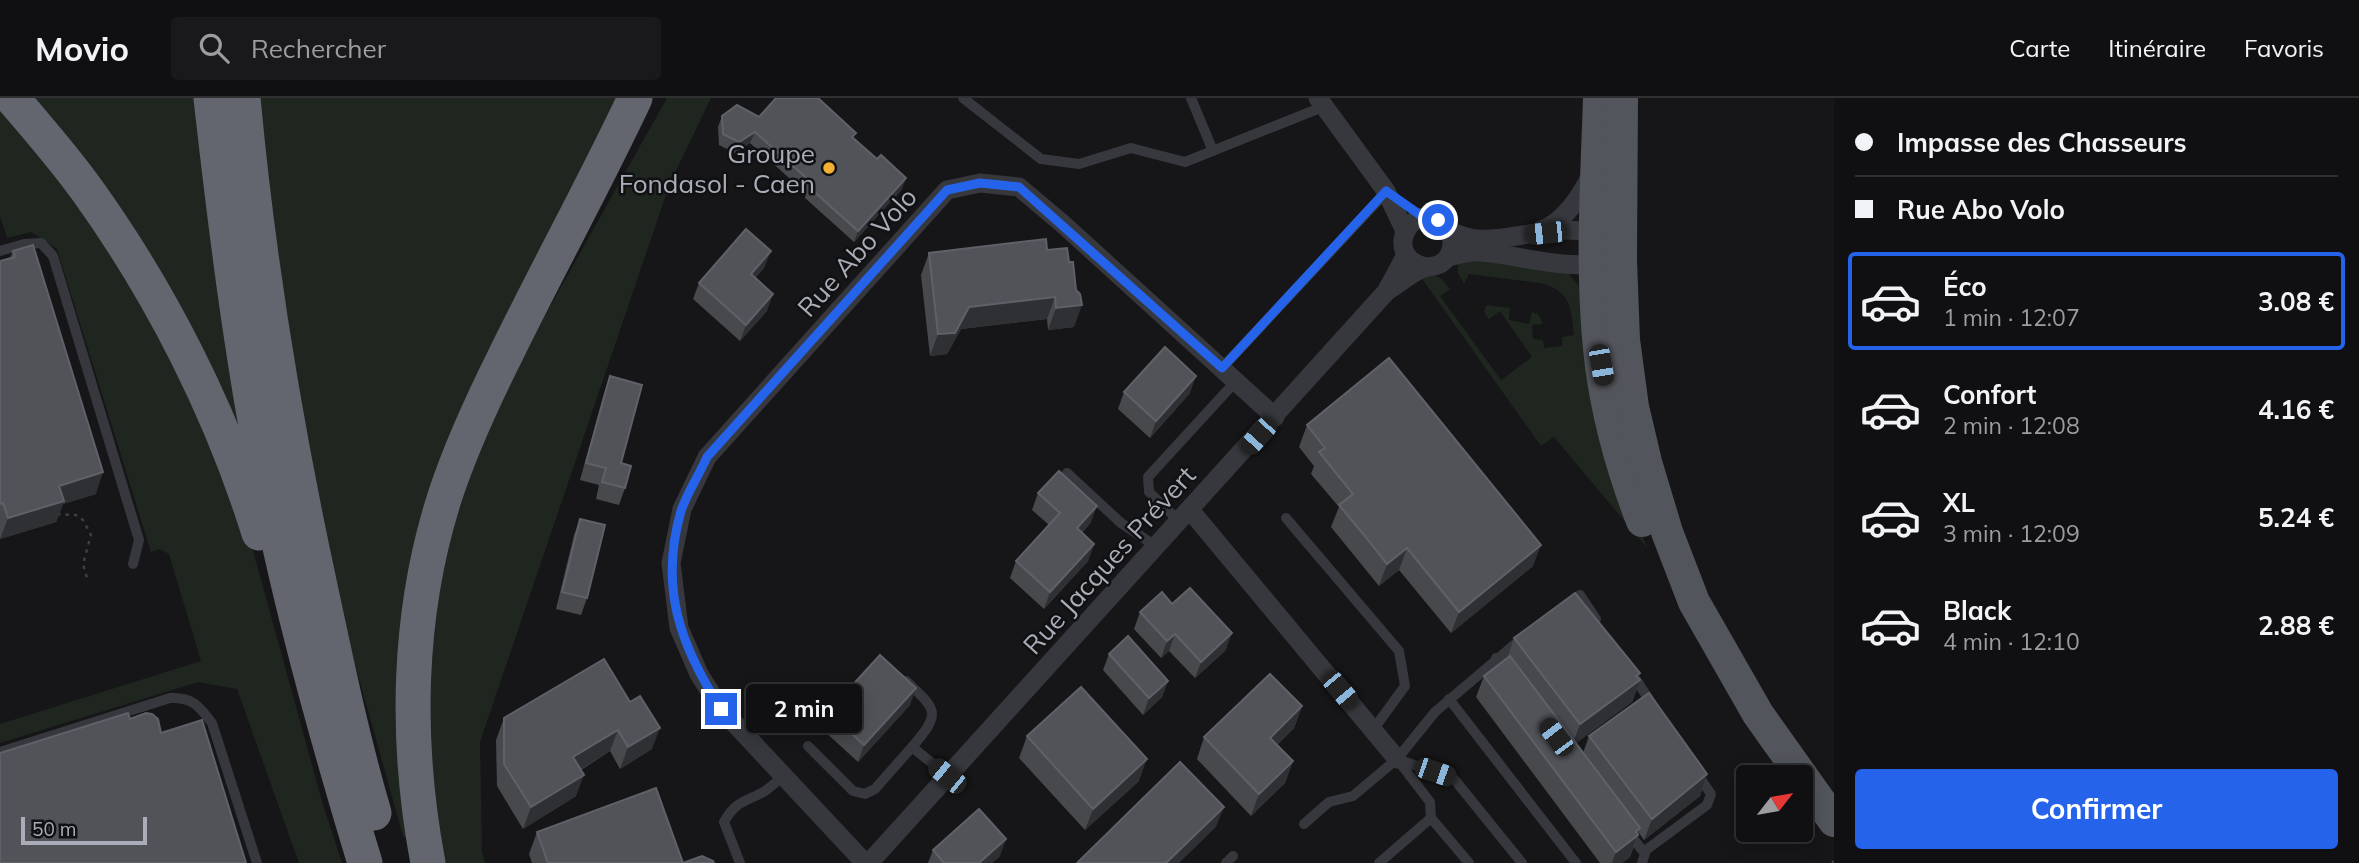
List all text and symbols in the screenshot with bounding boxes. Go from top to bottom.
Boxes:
search box [171,17,661,80]
text: Movio [35,28,129,69]
icon: search [195,29,233,67]
text: Rechercher [251,32,386,65]
text: Carte [2009,33,2070,63]
text: Itinéraire [2108,33,2206,63]
text: Favoris [2244,33,2324,63]
text: Impasse des Chasseurs [1897,126,2186,159]
place label: Groupe Fondasol - Caen [619,137,815,200]
marker: Groupe Fondasol - Caen [821,160,837,176]
street label: Rue Abo Volo [790,180,924,324]
text: Rue Abo Volo [1897,193,2065,226]
route start [1422,204,1454,236]
car [1525,220,1568,246]
icon: car [1859,270,1922,333]
text: Éco [1943,270,1987,303]
text: 3.08 € [2258,285,2334,318]
text: 1 min · 12:07 [1943,303,2080,332]
car [1588,342,1615,388]
icon: car [1859,378,1922,441]
text: Confort [1943,378,2036,411]
text: 4.16 € [2258,393,2334,426]
text: 2 min · 12:08 [1943,411,2080,440]
car [1237,413,1280,459]
street label: Rue Jacques Prévert [1016,459,1202,661]
icon: car [1859,486,1922,549]
text: XL [1943,486,1975,519]
text: 5.24 € [2258,501,2334,534]
text: 3 min · 12:09 [1943,519,2080,548]
icon: car [1859,594,1922,657]
text: Black [1943,594,2011,627]
text: 2.88 € [2258,609,2334,642]
text: 4 min · 12:10 [1943,627,2080,656]
car [1319,667,1362,713]
callout: 2 min [746,684,861,734]
route end [705,693,737,725]
text: 2 min [774,694,834,723]
car [1535,714,1578,760]
car [925,755,970,797]
car [1412,755,1459,789]
north arrow [1736,765,1813,842]
map controls [1736,765,1813,842]
button: Confirmer [1855,769,2338,849]
scale bar [21,814,147,846]
text: 50 m [32,817,76,841]

